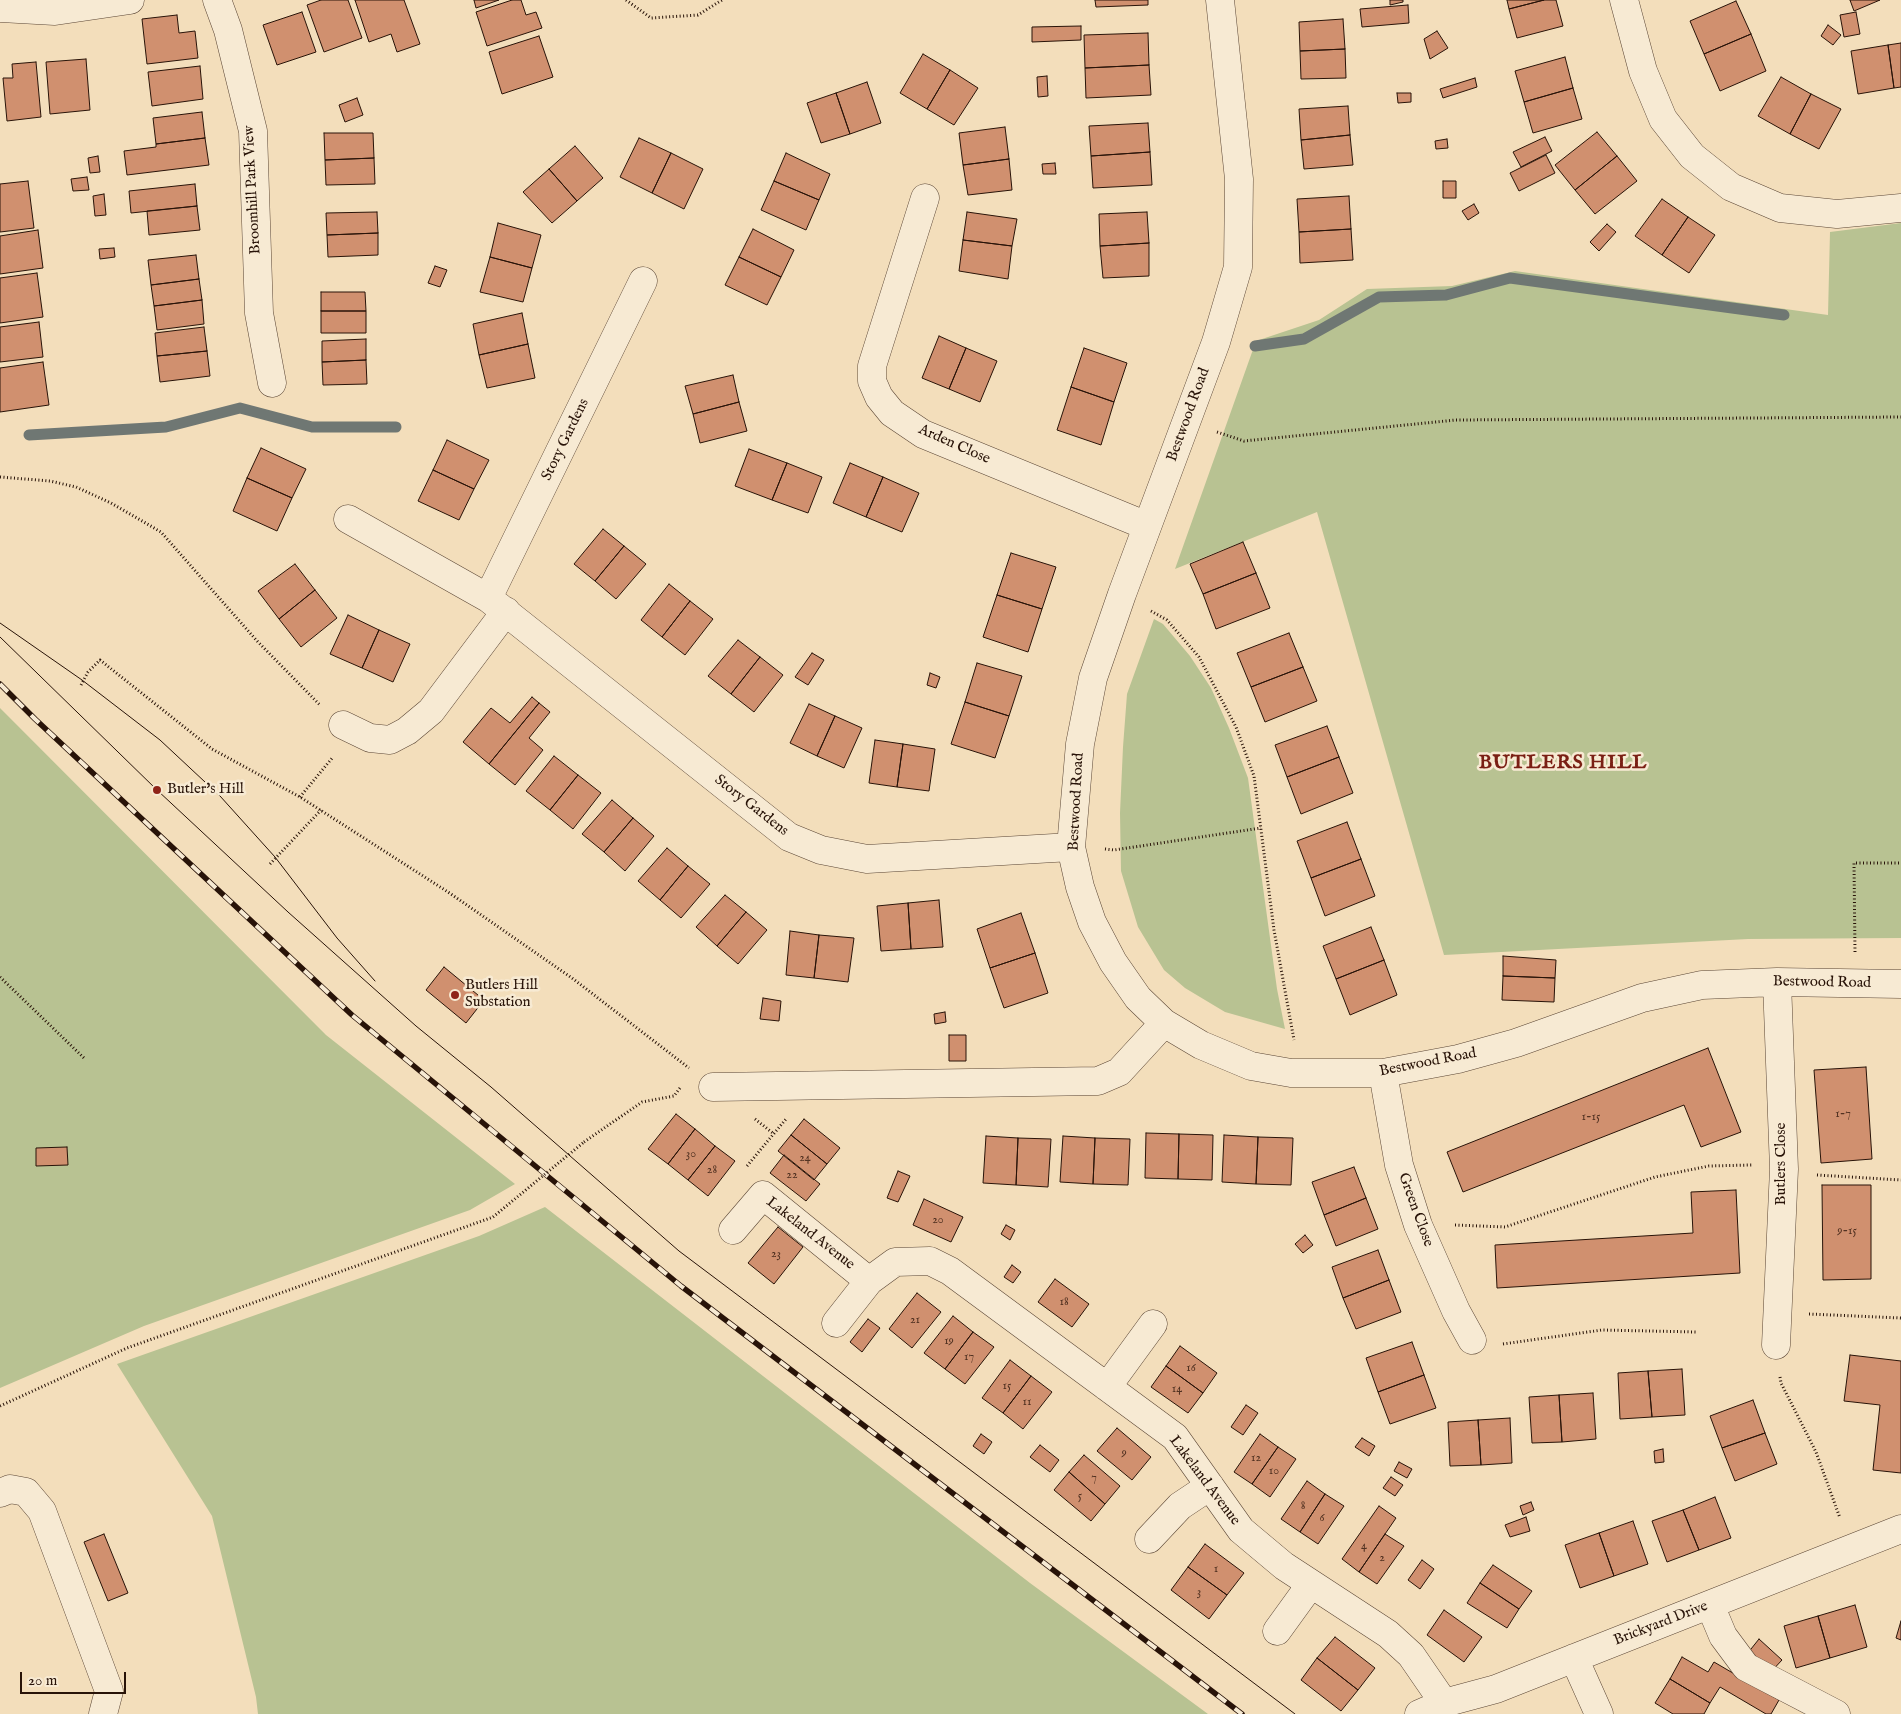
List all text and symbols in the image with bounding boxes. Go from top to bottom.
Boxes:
street label: Broomhill Park View [241,125,265,255]
street label: Bestwood Road [1164,366,1214,464]
street label: Story Gardens [538,396,594,484]
street label: Arden Close [915,421,993,469]
street label: Bestwood Road [1065,752,1089,852]
district label: BUTLERS HILL [1477,752,1649,776]
street label: Story Gardens [710,771,792,841]
place label: Butler's Hill [167,781,244,799]
marker: Butler's Hill [151,784,163,796]
street label: Bestwood Road [1773,973,1871,993]
place label: Butlers Hill Substation [465,977,538,1012]
marker: Butlers Hill Substation [449,989,461,1001]
street label: Bestwood Road [1378,1045,1478,1081]
house number: 1-7 [1835,1108,1851,1122]
house number: 1-15 [1582,1111,1600,1125]
street label: Butlers Close [1773,1123,1791,1205]
house number: 30 [686,1148,696,1162]
house number: 24 [799,1152,811,1166]
house number: 28 [707,1164,717,1178]
house number: 22 [786,1169,798,1183]
street label: Green Close [1393,1171,1437,1249]
street label: Lakeland Avenue [762,1194,858,1274]
house number: 20 [932,1214,944,1228]
house number: 9-15 [1837,1225,1857,1239]
house number: 23 [771,1248,781,1262]
house number: 18 [1059,1296,1069,1310]
house number: 21 [910,1314,920,1328]
house number: 19 [944,1335,954,1349]
house number: 17 [964,1351,974,1365]
house number: 16 [1186,1362,1196,1376]
house number: 15 [1003,1380,1011,1394]
house number: 14 [1172,1383,1182,1397]
house number: 11 [1023,1396,1031,1410]
street label: Lakeland Avenue [1164,1433,1244,1529]
house number: 9 [1121,1447,1127,1461]
house number: 12 [1251,1452,1261,1466]
house number: 10 [1269,1465,1279,1479]
house number: 7 [1091,1472,1097,1486]
house number: 5 [1078,1490,1082,1504]
house number: 8 [1301,1500,1305,1514]
house number: 6 [1319,1512,1325,1526]
house number: 4 [1361,1540,1367,1554]
house number: 2 [1379,1552,1385,1566]
house number: 1 [1214,1563,1218,1577]
house number: 3 [1197,1586,1201,1600]
street label: Brickyard Drive [1611,1598,1711,1650]
scale bar [22,1662,129,1694]
text: 20 m [28,1671,57,1690]

